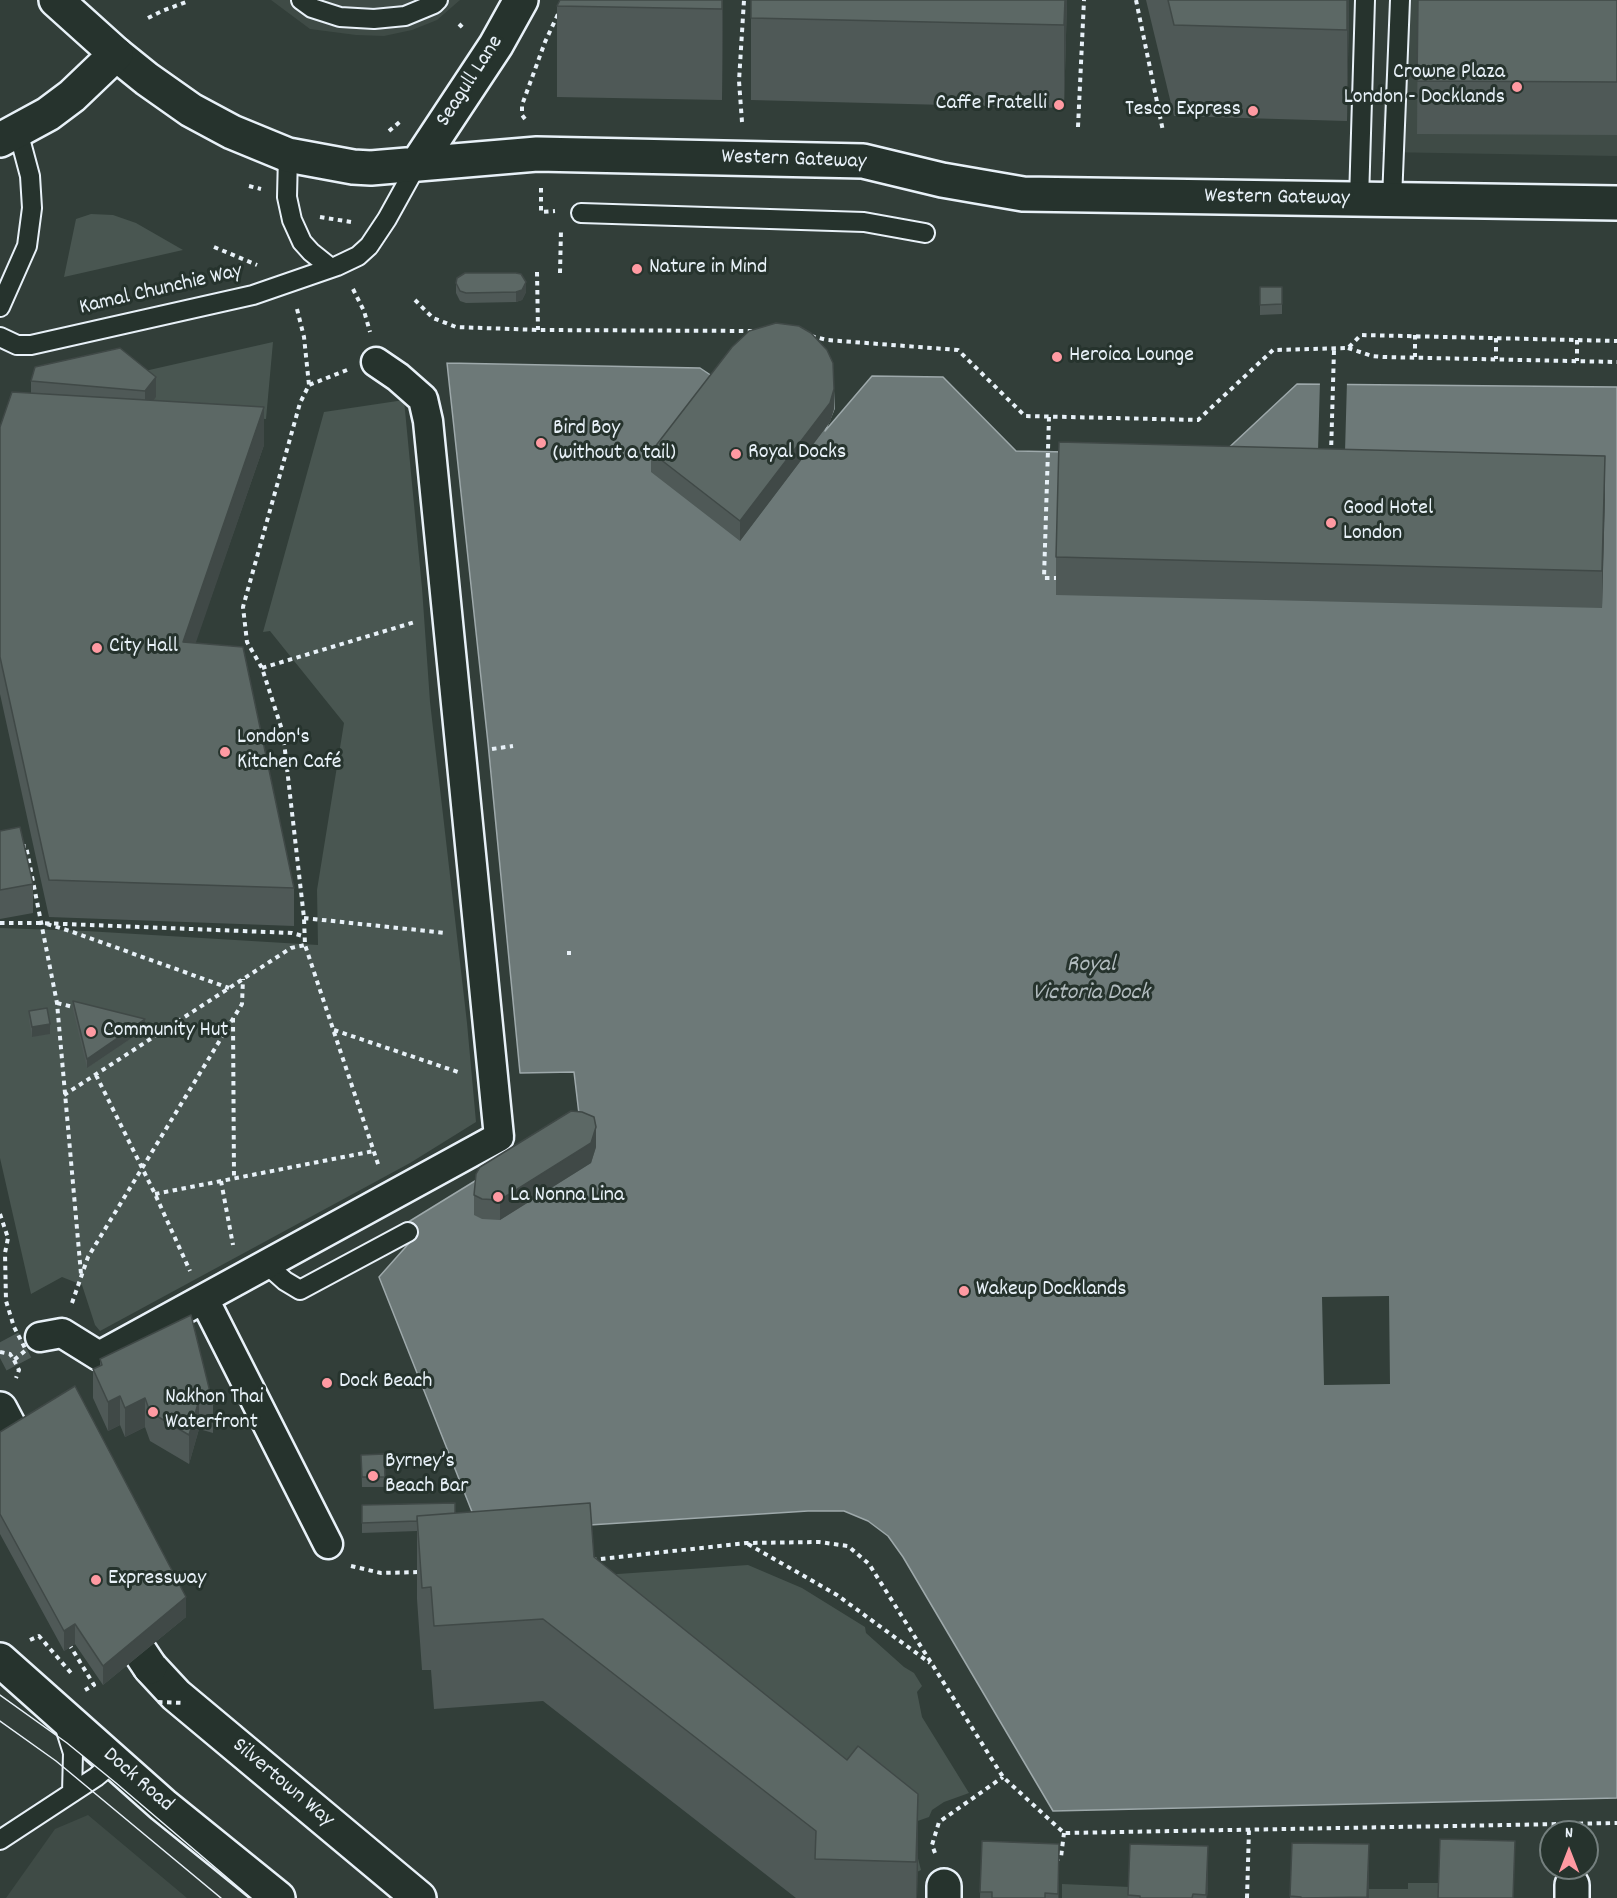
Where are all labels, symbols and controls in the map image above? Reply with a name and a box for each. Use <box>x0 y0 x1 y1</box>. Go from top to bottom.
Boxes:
street label: Seagull Lane <box>432 31 510 133</box>
place label: Crowne Plaza London - Docklands <box>1344 61 1505 112</box>
marker: Crowne Plaza London - Docklands <box>1510 80 1524 94</box>
place label: Caffe Fratelli <box>936 92 1047 118</box>
marker: Caffe Fratelli <box>1052 98 1066 112</box>
place label: Tesco Express <box>1125 98 1241 124</box>
marker: Tesco Express <box>1246 104 1260 118</box>
street label: Western Gateway <box>721 145 867 177</box>
street label: Western Gateway <box>1204 185 1350 213</box>
place label: Nature in Mind <box>649 256 767 282</box>
street label: Kamal Chunchie Way <box>77 259 245 323</box>
marker: Nature in Mind <box>630 262 644 276</box>
place label: Heroica Lounge <box>1069 344 1194 370</box>
marker: Heroica Lounge <box>1050 350 1064 364</box>
place label: Bird Boy (without a tail) <box>553 417 676 469</box>
marker: Bird Boy (without a tail) <box>534 436 548 450</box>
place label: Royal Docks <box>748 441 846 467</box>
marker: Royal Docks <box>729 447 743 461</box>
place label: Good Hotel London <box>1343 497 1433 548</box>
marker: Good Hotel London <box>1324 516 1338 530</box>
place label: City Hall <box>109 635 178 661</box>
marker: City Hall <box>90 641 104 655</box>
place label: London's Kitchen Café <box>237 726 342 778</box>
marker: London's Kitchen Café <box>218 745 232 759</box>
water label: Royal Victoria Dock <box>1032 953 1150 1009</box>
place label: Community Hut <box>103 1019 228 1045</box>
marker: Community Hut <box>84 1025 98 1039</box>
place label: La Nonna Lina <box>510 1184 624 1210</box>
marker: La Nonna Lina <box>491 1190 505 1204</box>
place label: Wakeup Docklands <box>976 1278 1127 1304</box>
marker: Wakeup Docklands <box>957 1284 971 1298</box>
place label: Dock Beach <box>339 1370 432 1396</box>
marker: Dock Beach <box>320 1376 334 1390</box>
place label: Nakhon Thai Waterfront <box>165 1386 263 1438</box>
marker: Nakhon Thai Waterfront <box>146 1405 160 1419</box>
place label: Byrney’s Beach Bar <box>385 1450 468 1502</box>
marker: Byrney’s Beach Bar <box>366 1469 380 1483</box>
place label: Expressway <box>108 1567 206 1593</box>
marker: Expressway <box>89 1573 103 1587</box>
street label: Silvertown Way <box>226 1734 338 1834</box>
street label: Dock Road <box>96 1743 178 1819</box>
north arrow <box>1539 1820 1599 1880</box>
text: N <box>1565 1822 1573 1845</box>

